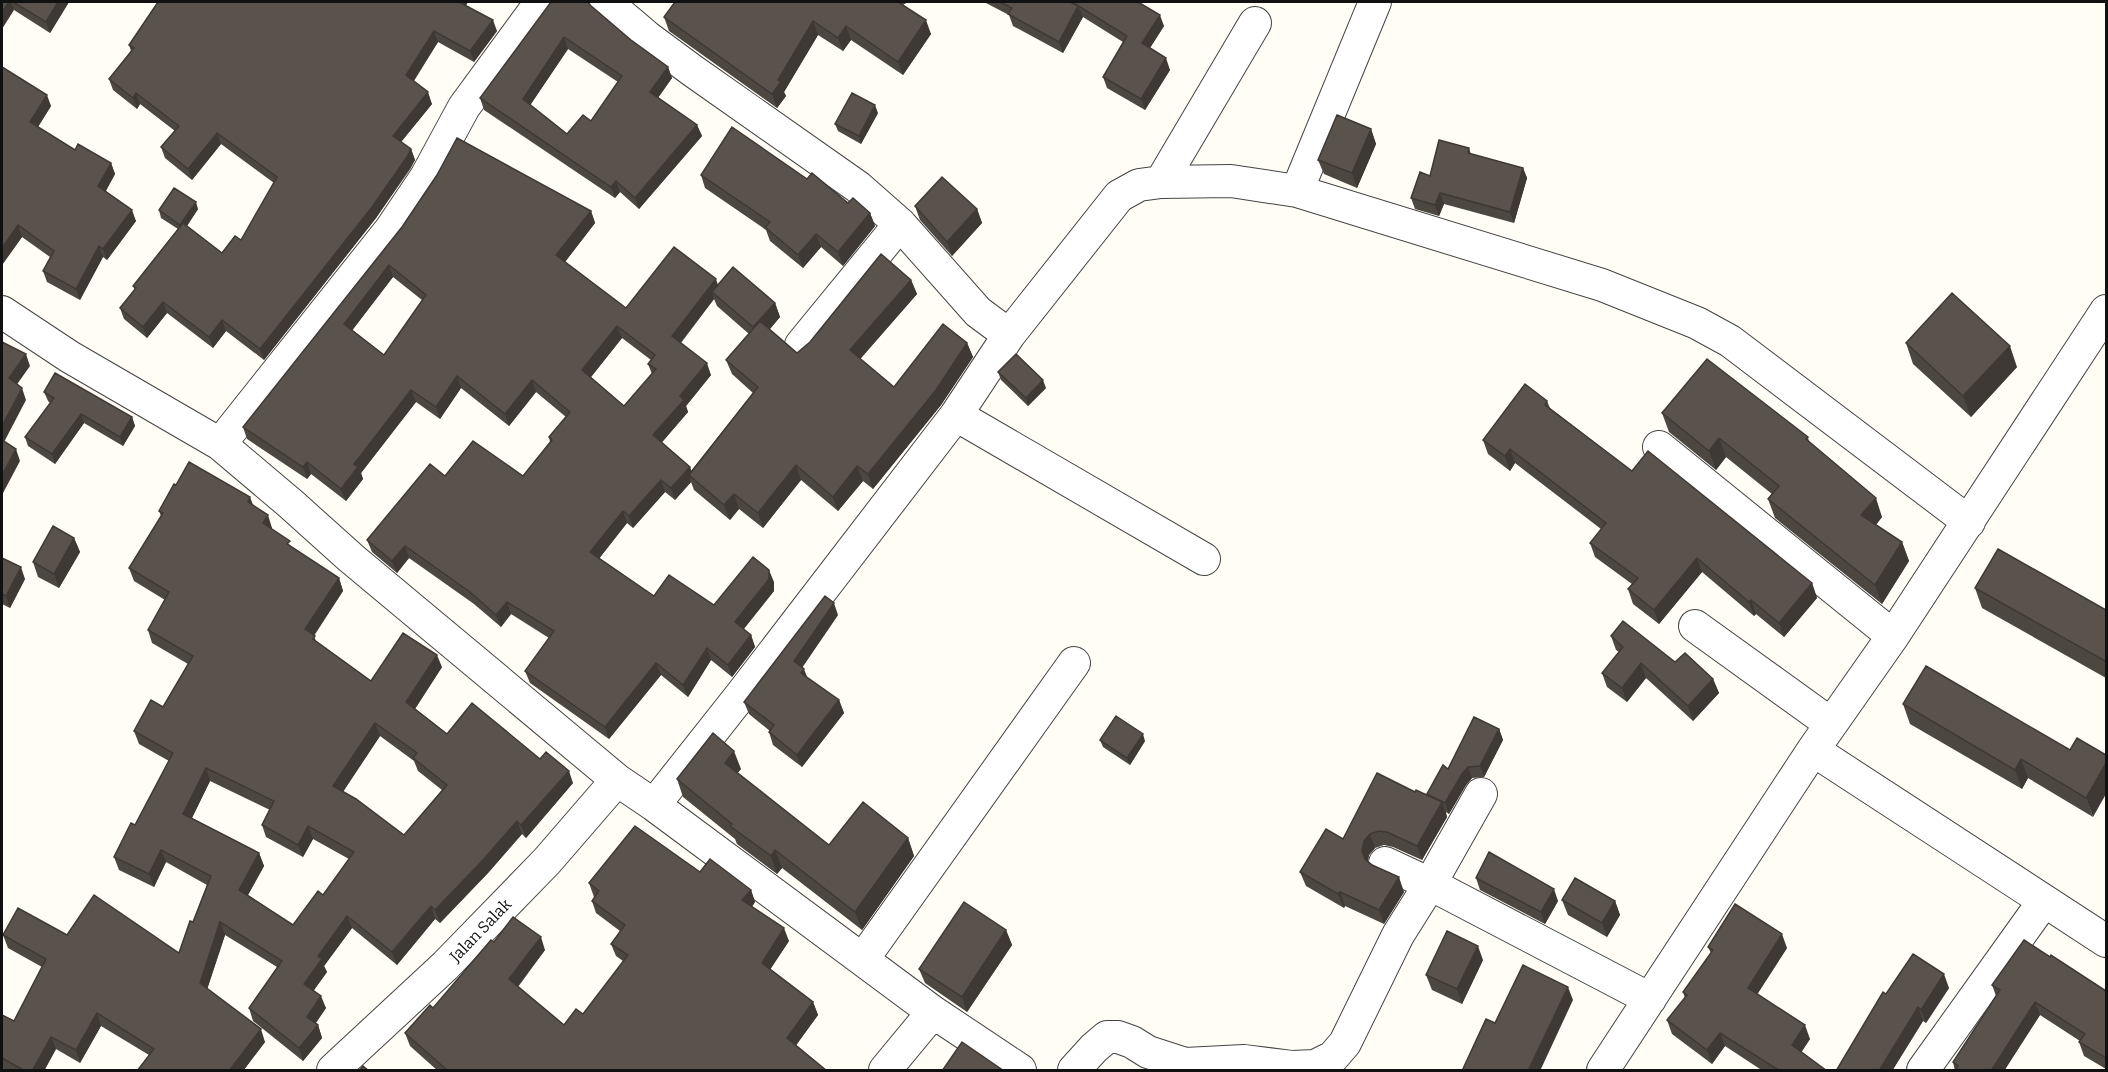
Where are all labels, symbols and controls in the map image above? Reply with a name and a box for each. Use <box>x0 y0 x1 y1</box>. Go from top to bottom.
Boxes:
street label: Jalan Salak <box>445 895 515 967</box>

